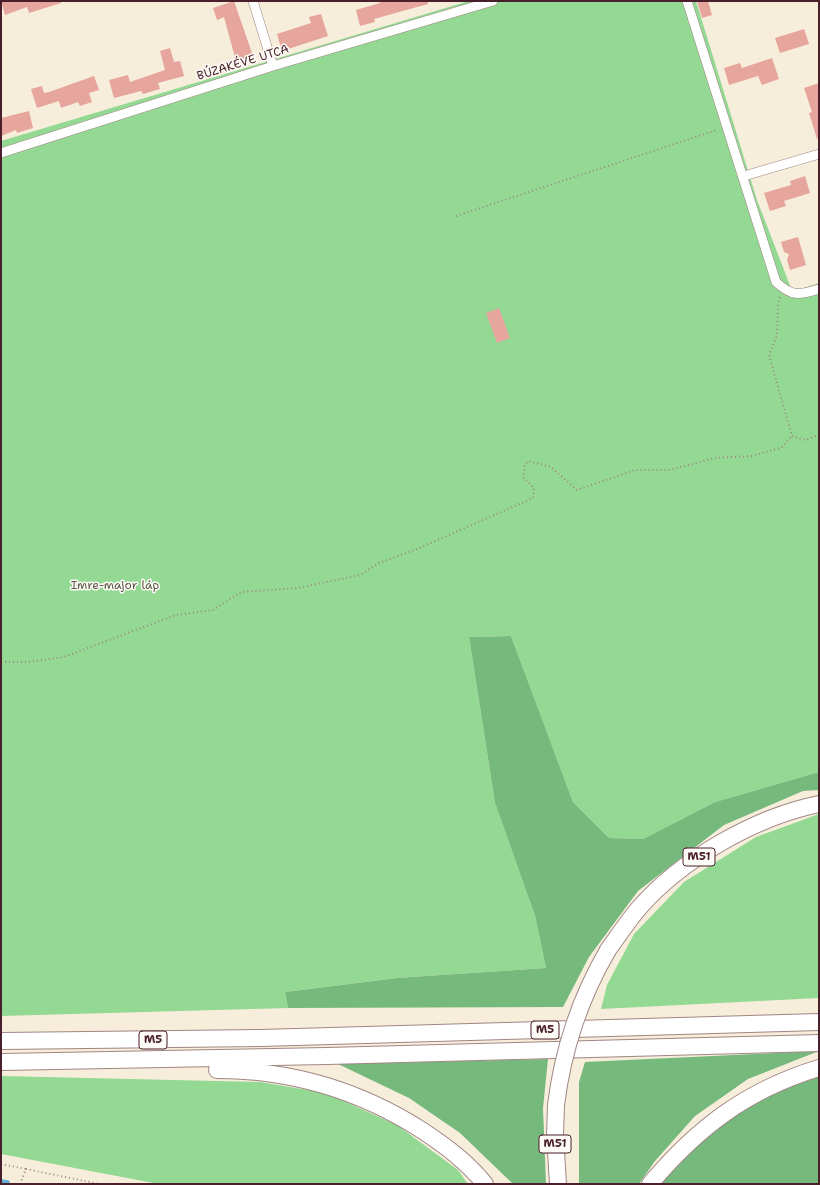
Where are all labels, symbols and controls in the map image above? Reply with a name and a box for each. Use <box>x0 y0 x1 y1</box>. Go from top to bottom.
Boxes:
street label: BÚZAKÉVE UTCA <box>195 42 291 84</box>
park label: Imre-major láp <box>71 579 159 593</box>
road number: M51 <box>683 848 715 866</box>
road number: M5 <box>531 1021 559 1039</box>
road number: M5 <box>139 1031 167 1049</box>
road number: M51 <box>539 1135 571 1153</box>

